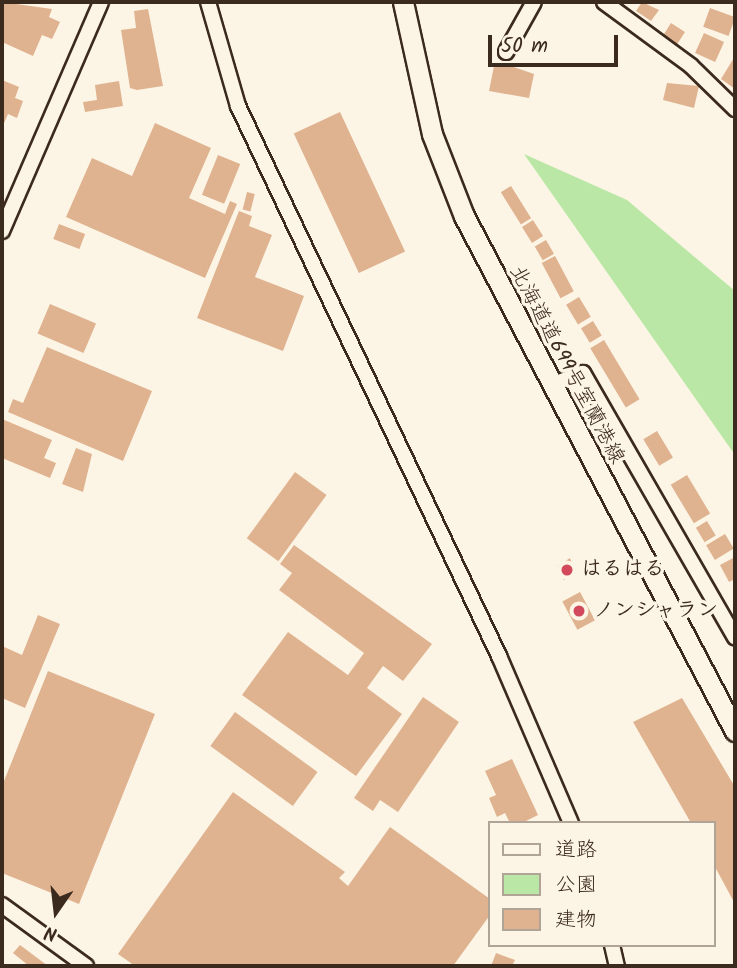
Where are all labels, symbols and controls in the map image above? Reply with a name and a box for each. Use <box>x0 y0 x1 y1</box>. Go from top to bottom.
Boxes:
scale bar <box>492 21 622 65</box>
text: 50 m <box>501 30 548 63</box>
street label: 北海道道699号室蘭港線 <box>503 261 629 469</box>
place label: はるはる <box>581 557 665 583</box>
marker: はるはる <box>559 562 575 578</box>
place label: ノンシャラン <box>593 598 719 624</box>
marker: ノンシャラン <box>571 603 587 619</box>
legend <box>489 821 716 947</box>
text: 道路 <box>555 834 597 867</box>
text: 公園 <box>555 869 597 902</box>
north arrow <box>21 877 91 947</box>
text: 建物 <box>555 904 597 937</box>
text: N <box>41 916 60 948</box>

